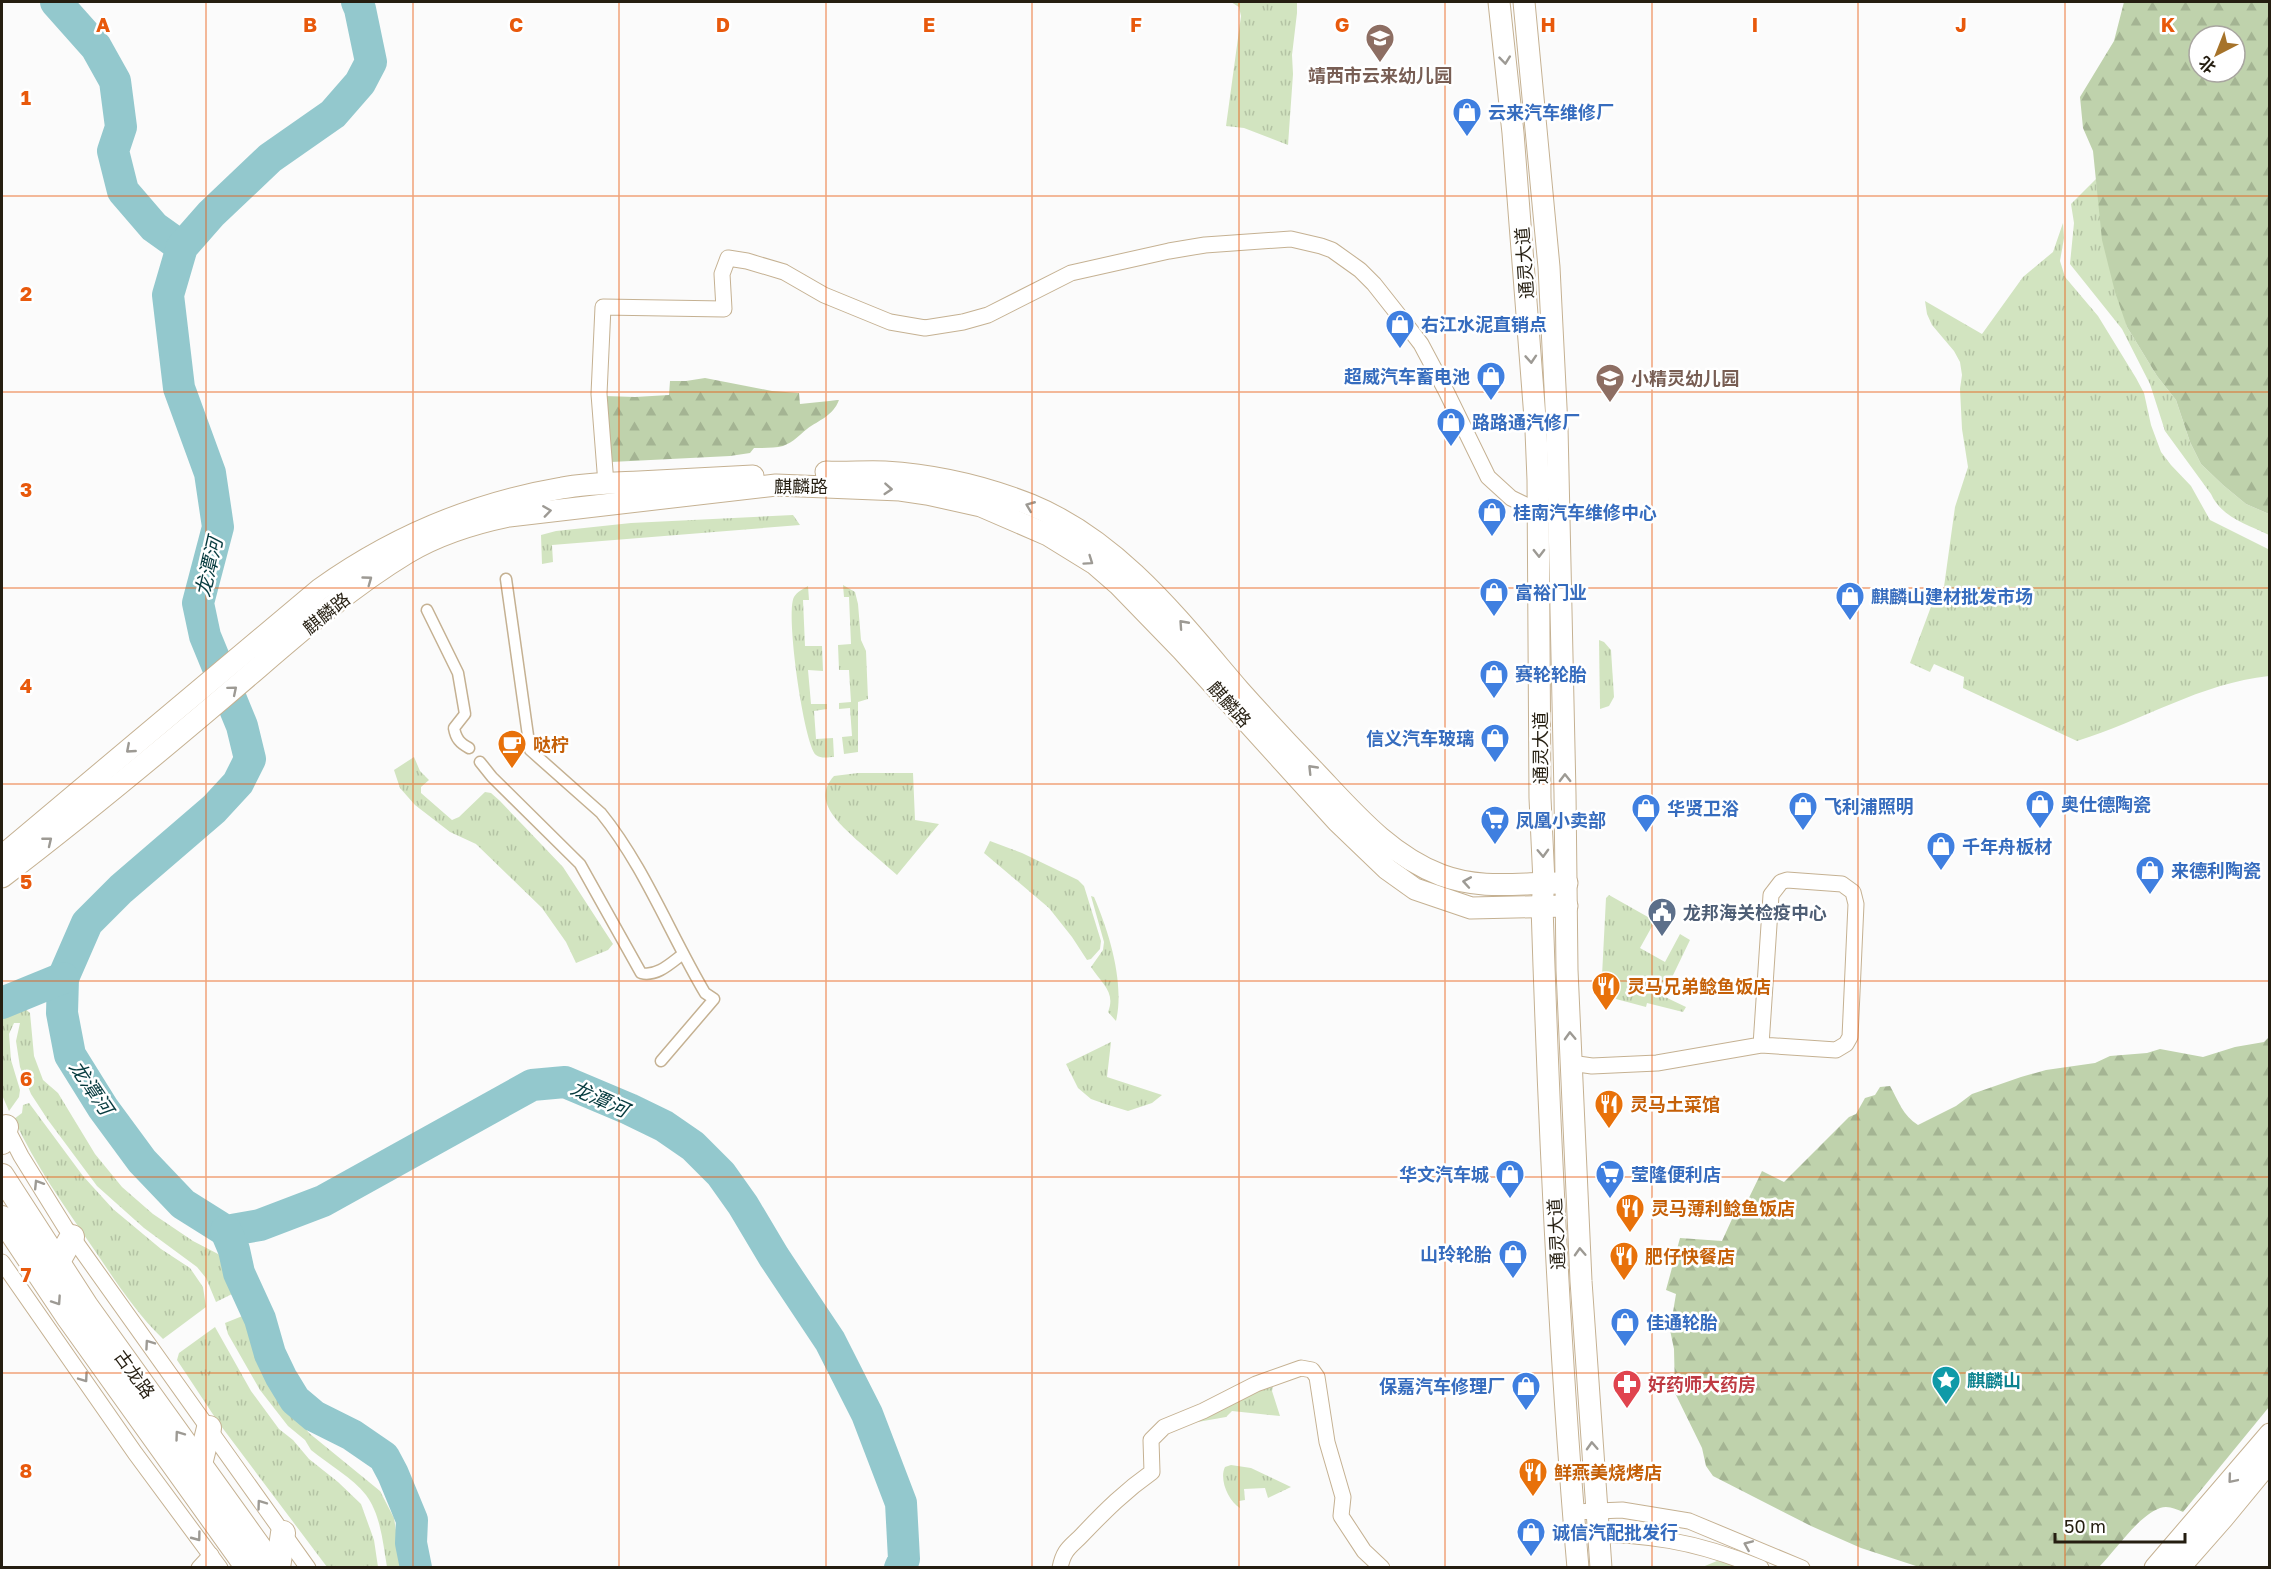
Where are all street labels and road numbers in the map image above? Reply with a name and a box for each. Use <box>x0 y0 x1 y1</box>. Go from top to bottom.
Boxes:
street label: 通灵大道 <box>1511 226 1537 300</box>
street label: 麒麟路 <box>774 475 828 497</box>
street label: 麒麟路 <box>298 587 354 639</box>
street label: 麒麟路 <box>1204 677 1256 731</box>
street label: 通灵大道 <box>1529 712 1551 784</box>
street label: 通灵大道 <box>1543 1197 1569 1271</box>
street label: 古龙路 <box>110 1346 160 1402</box>

